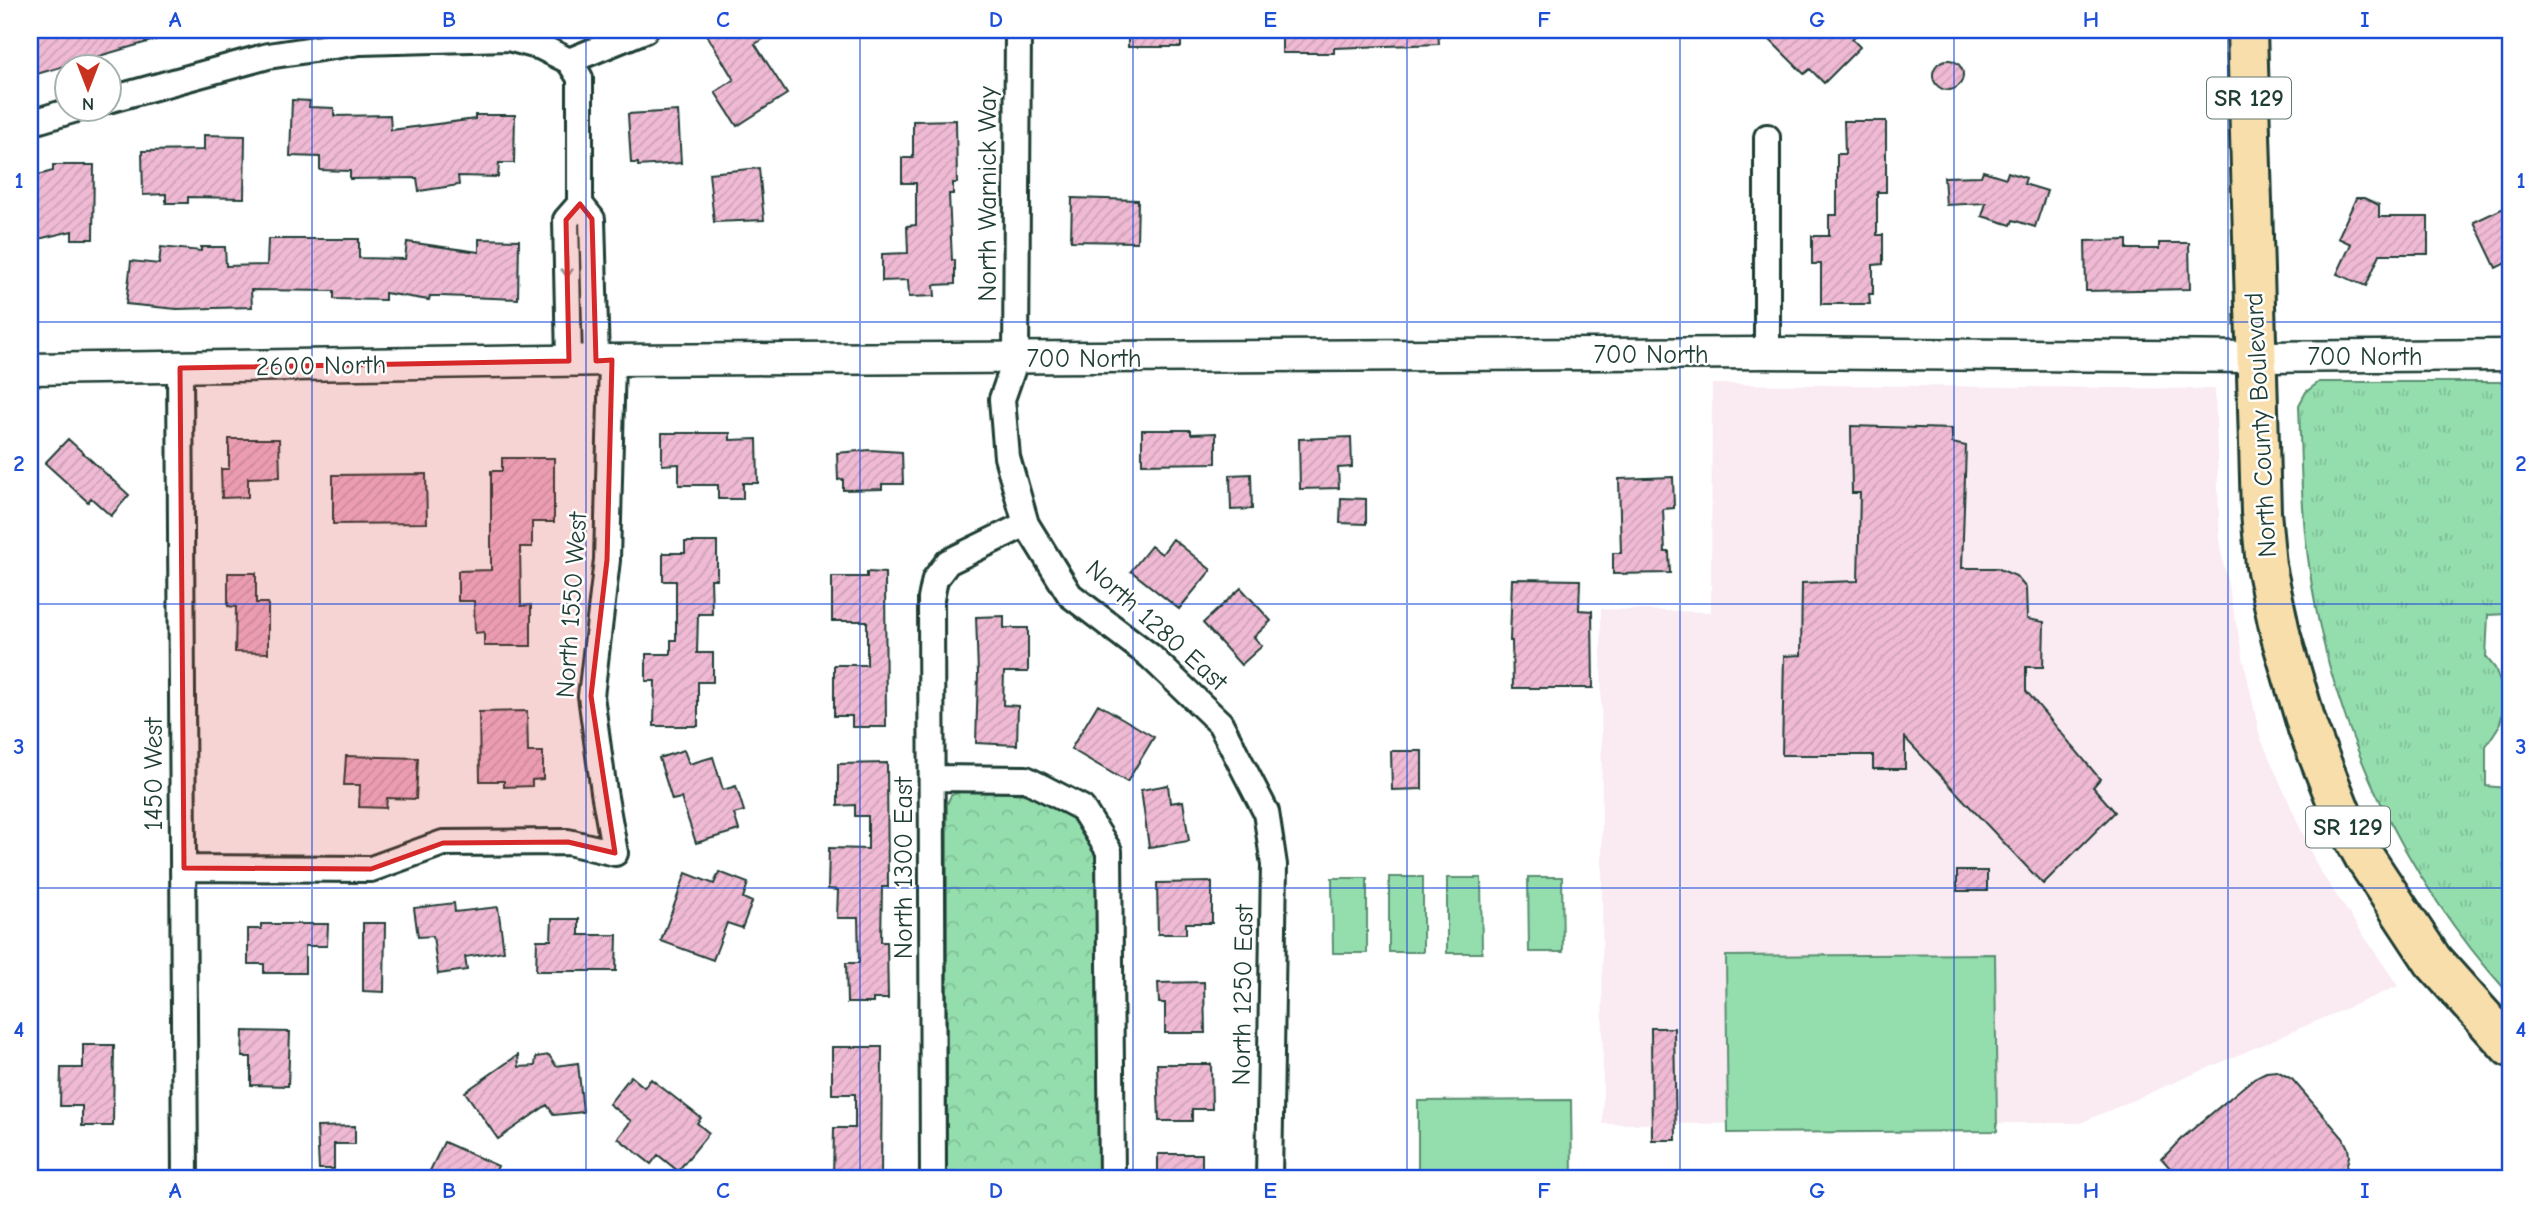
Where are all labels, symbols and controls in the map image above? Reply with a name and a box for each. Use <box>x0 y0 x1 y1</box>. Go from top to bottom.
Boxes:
text: A <box>169 6 182 33</box>
text: B <box>442 6 456 33</box>
text: C <box>716 6 730 33</box>
text: D <box>989 6 1003 33</box>
text: E <box>1263 6 1277 33</box>
text: F <box>1537 6 1551 33</box>
text: G <box>1809 6 1825 33</box>
text: H <box>2083 6 2099 33</box>
text: I <box>2360 6 2370 33</box>
north arrow <box>52 52 122 122</box>
road number: SR 129 <box>2207 78 2291 118</box>
street label: North Warnick Way <box>973 86 1003 302</box>
text: N <box>82 93 94 115</box>
text: 1 <box>14 167 24 194</box>
text: 1 <box>2516 167 2526 194</box>
one-way arrow <box>560 256 574 279</box>
street label: North County Boulevard <box>2239 292 2283 558</box>
street label: 700 North <box>1593 340 1709 370</box>
street label: 700 North <box>2307 342 2423 372</box>
street label: 700 North <box>1026 344 1142 374</box>
street label: 2600 North <box>255 350 387 382</box>
text: 2 <box>13 450 25 477</box>
text: 2 <box>2515 450 2527 477</box>
street label: North 1550 West <box>551 510 594 699</box>
street label: North 1280 East <box>1079 554 1235 698</box>
street label: 1450 West <box>139 716 169 831</box>
text: 3 <box>13 733 25 760</box>
text: 3 <box>2515 733 2527 760</box>
street label: North 1300 East <box>889 775 919 959</box>
road number: SR 129 <box>2306 806 2390 848</box>
street label: North 1250 East <box>1226 903 1260 1086</box>
text: 4 <box>14 1016 25 1043</box>
text: 4 <box>2516 1016 2527 1043</box>
text: A <box>169 1177 182 1204</box>
text: B <box>442 1177 456 1204</box>
text: C <box>716 1177 730 1204</box>
text: D <box>989 1177 1003 1204</box>
text: E <box>1263 1177 1277 1204</box>
text: F <box>1537 1177 1551 1204</box>
text: G <box>1809 1177 1825 1204</box>
text: H <box>2083 1177 2099 1204</box>
text: I <box>2360 1177 2370 1204</box>

